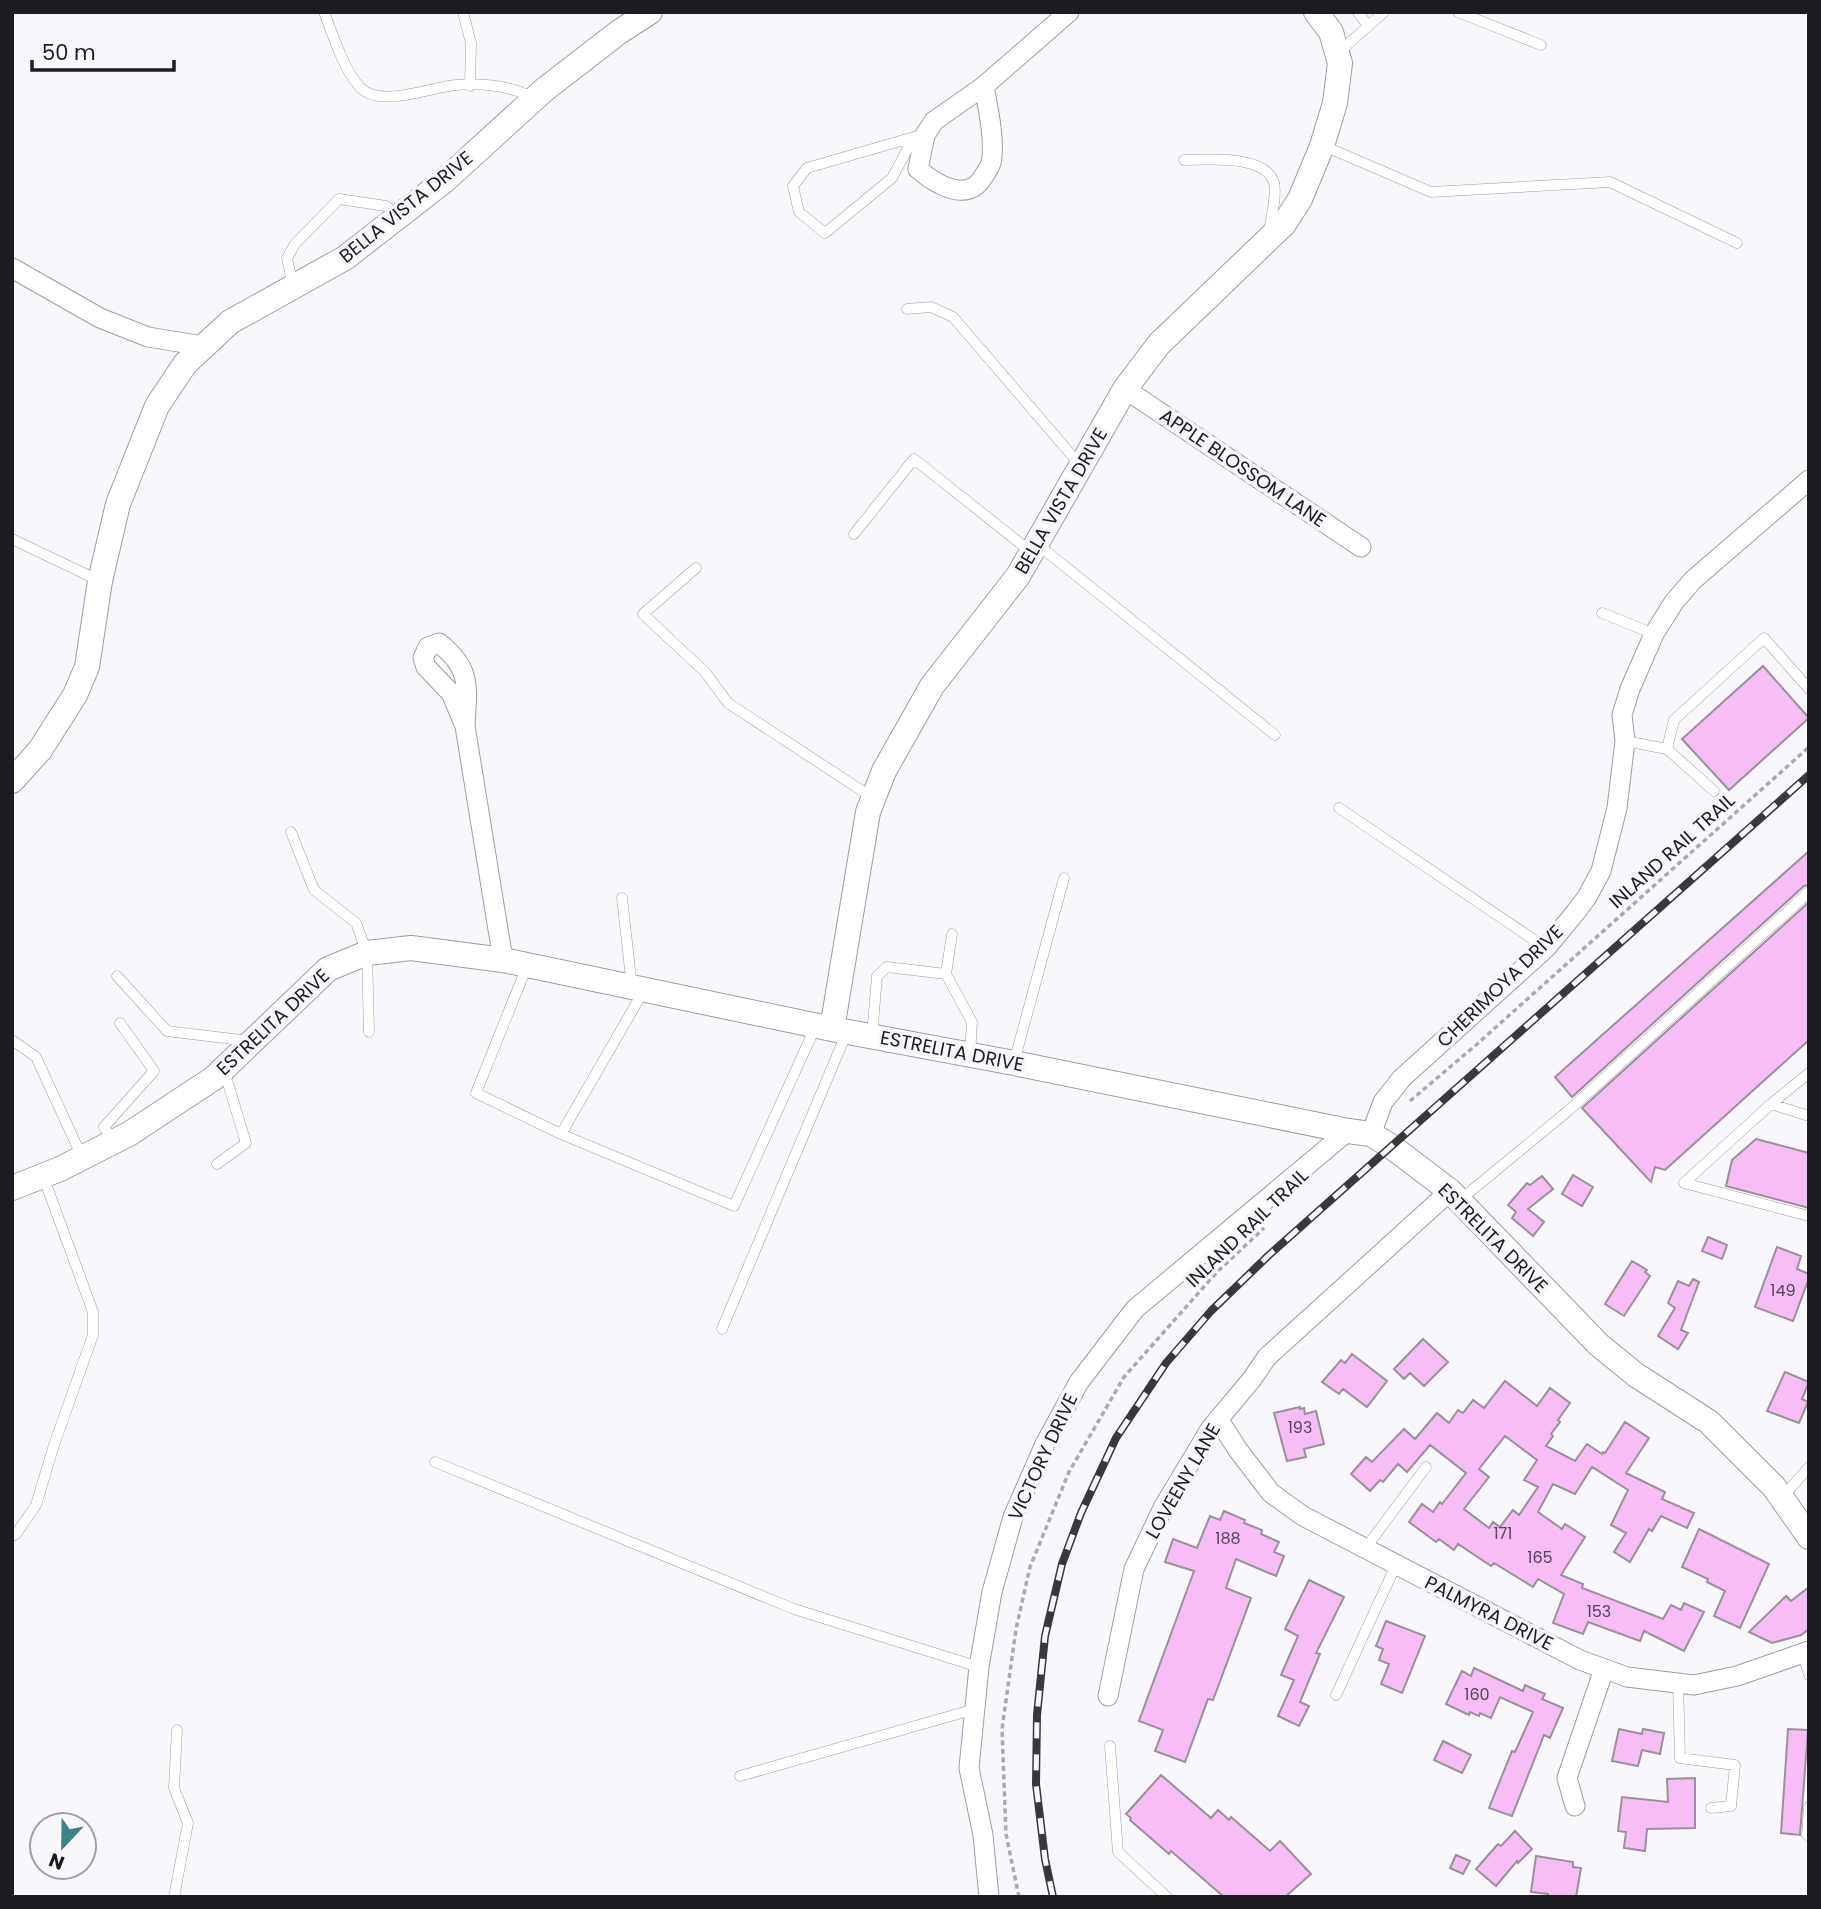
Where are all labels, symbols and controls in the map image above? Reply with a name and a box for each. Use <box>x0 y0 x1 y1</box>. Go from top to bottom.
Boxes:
scale bar <box>32 28 173 72</box>
text: 50 m <box>42 38 96 67</box>
street label: BELLA VISTA DRIVE <box>333 145 479 269</box>
street label: APPLE BLOSSOM LANE <box>1154 402 1332 534</box>
street label: BELLA VISTA DRIVE <box>1008 423 1114 579</box>
street label: INLAND RAIL TRAIL <box>1603 787 1741 915</box>
street label: CHERIMOYA DRIVE <box>1431 919 1569 1053</box>
street label: ESTRELITA DRIVE <box>210 962 336 1082</box>
street label: ESTRELITA DRIVE <box>878 1024 1026 1078</box>
street label: INLAND RAIL TRAIL <box>1180 1162 1314 1294</box>
street label: ESTRELITA DRIVE <box>1432 1177 1554 1299</box>
house number: 149 <box>1770 1279 1796 1302</box>
street label: VICTORY DRIVE <box>1002 1389 1084 1525</box>
house number: 193 <box>1288 1416 1312 1439</box>
street label: LOVEENY LANE <box>1139 1418 1227 1544</box>
house number: 171 <box>1494 1522 1512 1545</box>
house number: 188 <box>1215 1527 1241 1550</box>
house number: 165 <box>1527 1546 1553 1569</box>
street label: PALMYRA DRIVE <box>1420 1569 1558 1657</box>
house number: 153 <box>1587 1600 1611 1623</box>
house number: 160 <box>1464 1683 1490 1706</box>
north arrow <box>28 1811 98 1881</box>
text: N <box>45 1846 69 1876</box>

